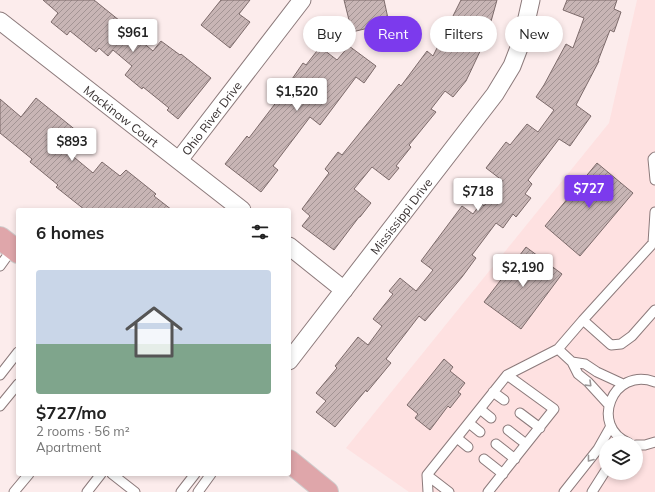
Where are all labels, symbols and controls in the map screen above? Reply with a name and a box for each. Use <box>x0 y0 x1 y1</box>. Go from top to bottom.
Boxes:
chip: Buy <box>303 16 356 52</box>
chip: Rent <box>364 16 422 52</box>
chip: Filters <box>430 16 497 52</box>
chip: New <box>505 16 563 52</box>
pin: $961 <box>109 19 157 53</box>
text: $961 <box>117 24 149 40</box>
street label: Ohio River Drive <box>178 78 245 158</box>
pin: $1,520 <box>264 78 330 112</box>
street label: Mackinaw Court <box>81 82 162 150</box>
text: $1,520 <box>276 83 318 99</box>
pin: $893 <box>48 128 96 162</box>
text: $893 <box>56 133 88 149</box>
street label: Mississippi Drive <box>367 175 435 257</box>
pin: $727 <box>565 175 613 209</box>
pin: $718 <box>454 178 502 212</box>
text: $727 <box>573 180 605 196</box>
text: $718 <box>462 183 494 199</box>
icon: filters <box>249 221 271 243</box>
text: 6 homes <box>36 222 104 243</box>
pin: $2,190 <box>490 254 556 288</box>
text: $2,190 <box>502 259 544 275</box>
icon: home <box>118 296 190 368</box>
one-way arrow <box>584 380 592 387</box>
text: $727/mo <box>36 402 107 423</box>
text: 2 rooms · 56 m² <box>36 423 130 439</box>
map controls <box>599 436 643 480</box>
button: layers <box>599 436 643 480</box>
text: Apartment <box>36 439 101 455</box>
one-way arrow <box>588 455 595 462</box>

